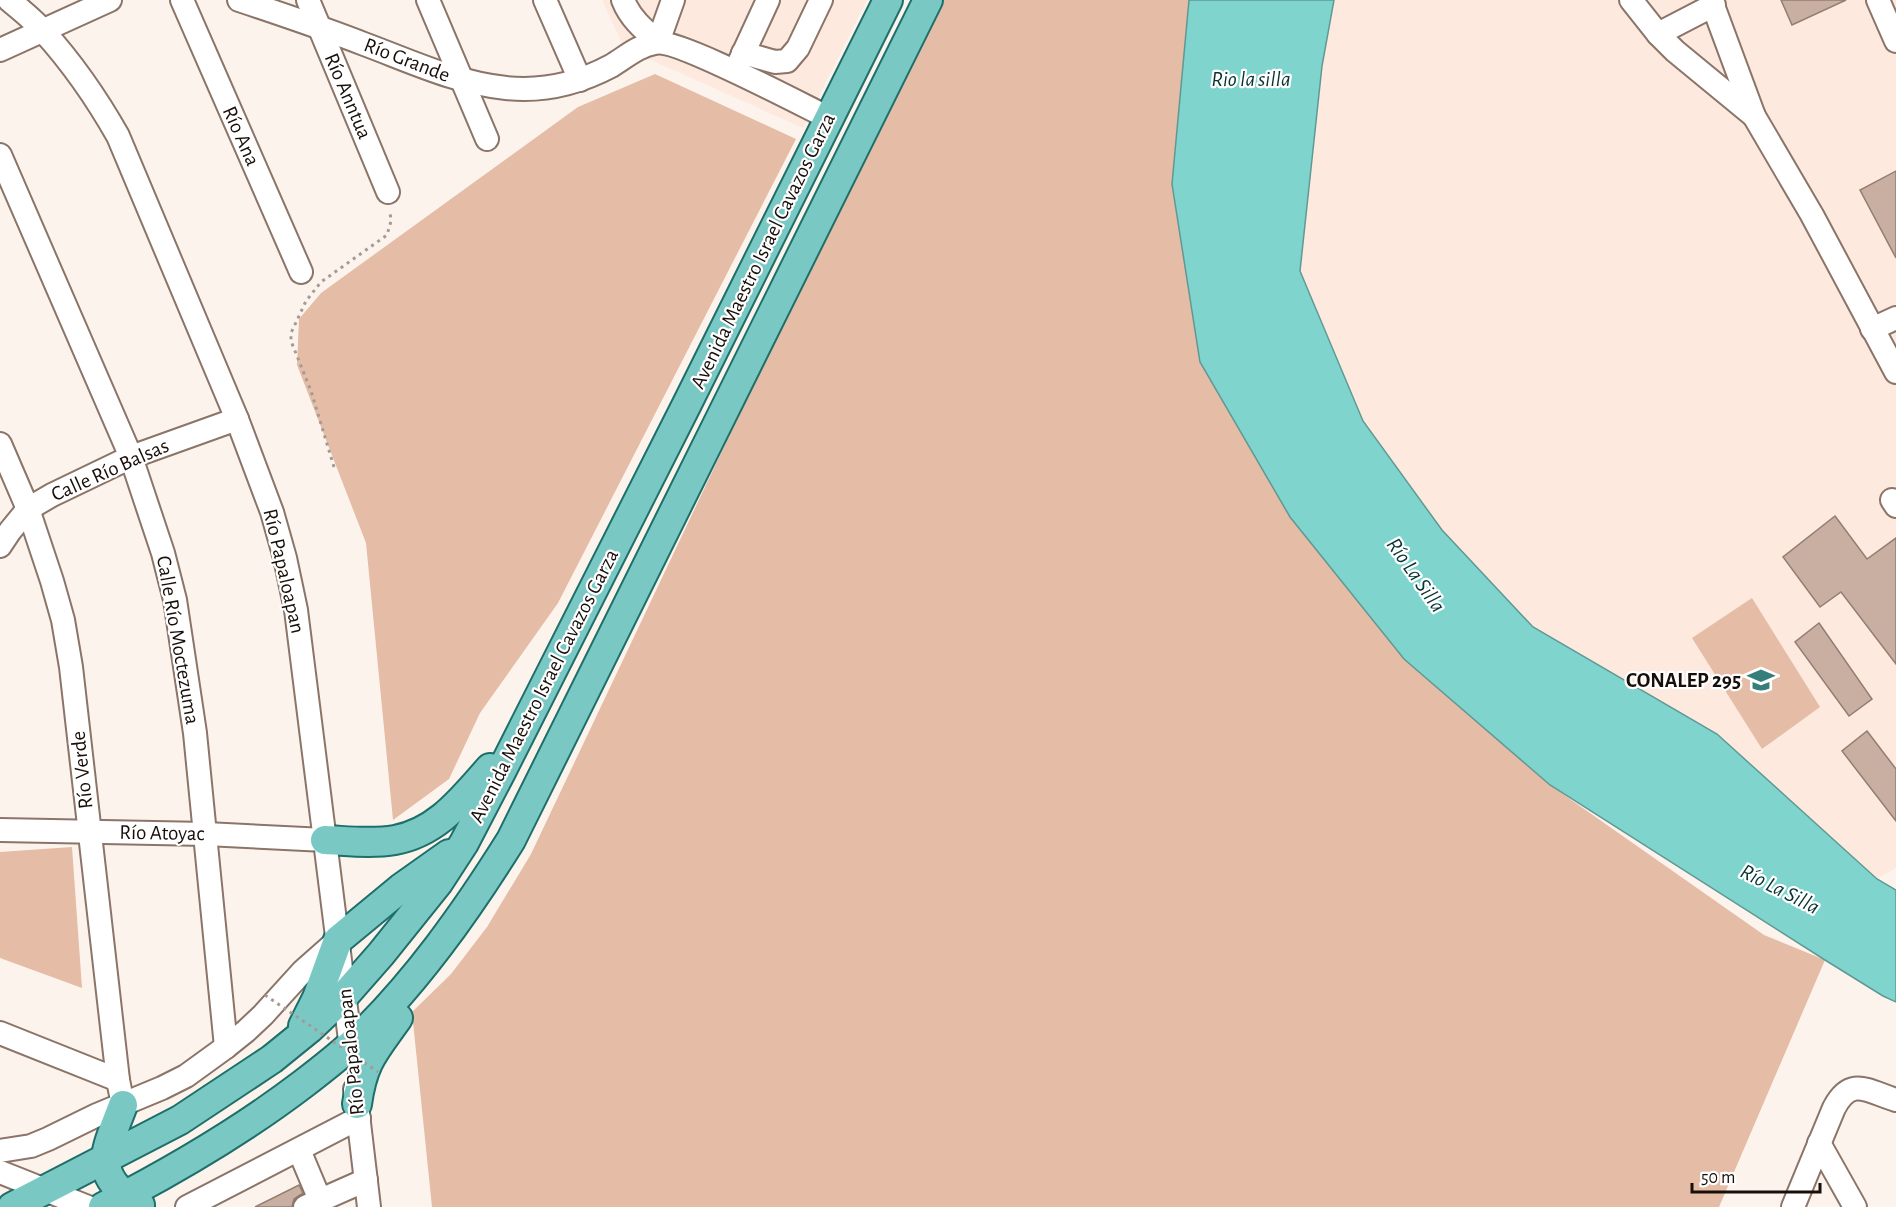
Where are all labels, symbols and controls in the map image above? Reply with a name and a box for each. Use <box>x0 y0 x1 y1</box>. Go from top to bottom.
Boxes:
street label: Río Grande <box>361 34 453 86</box>
street label: Río Anntua <box>321 50 376 142</box>
water label: Rio la silla <box>1211 68 1291 90</box>
street label: Río Ana <box>219 103 264 169</box>
street label: Avenida Maestro Israel Cavazos Garza <box>687 110 839 392</box>
street label: Calle Río Balsas <box>48 435 172 505</box>
street label: Río Papaloapan <box>259 507 309 635</box>
water label: Río La Silla <box>1383 534 1449 616</box>
street label: Avenida Maestro Israel Cavazos Garza <box>466 546 622 826</box>
street label: Calle Río Moctezuma <box>153 554 203 726</box>
school or university icon: CONALEP 295 <box>1746 665 1776 695</box>
place label: CONALEP 295 <box>1626 670 1741 691</box>
street label: Río Verde <box>67 730 97 810</box>
street label: Río Atoyac <box>119 822 205 844</box>
water label: Río La Silla <box>1737 860 1823 918</box>
street label: Río Papaloapan <box>334 988 368 1116</box>
scale bar <box>1692 1156 1820 1194</box>
text: 50 m <box>1701 1169 1735 1187</box>

